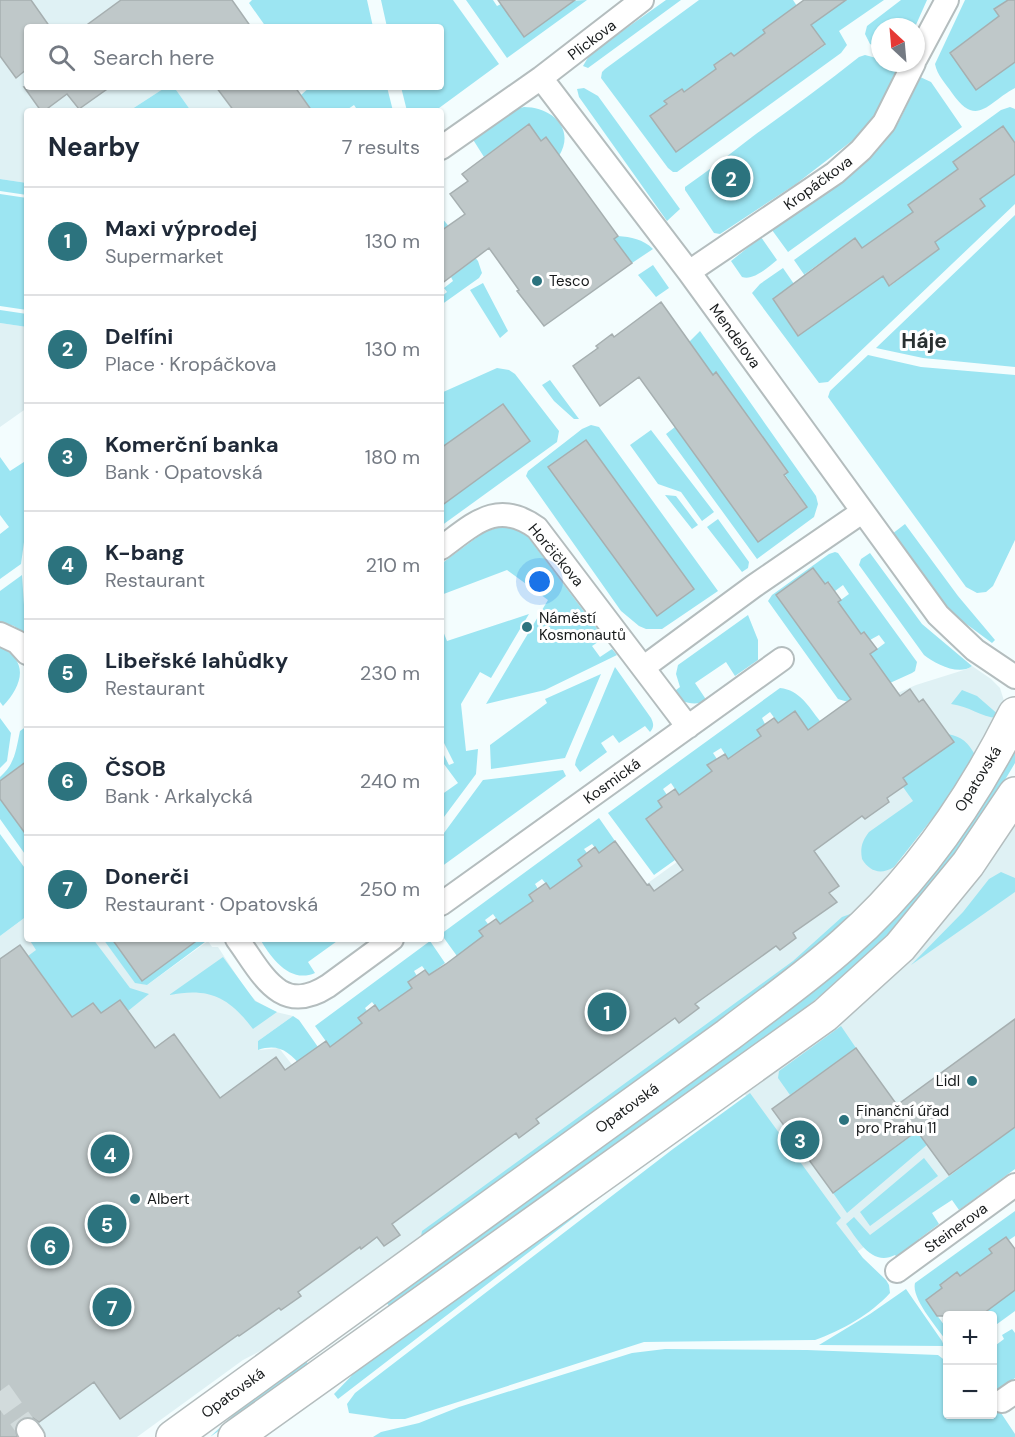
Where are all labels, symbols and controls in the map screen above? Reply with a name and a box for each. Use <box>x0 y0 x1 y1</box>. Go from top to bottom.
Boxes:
street label: Plickova <box>564 15 620 65</box>
north arrow <box>871 18 925 72</box>
search box <box>24 24 444 90</box>
icon: search <box>45 41 78 74</box>
text: Search here <box>93 43 214 72</box>
text: Nearby <box>48 130 140 164</box>
text: 7 results <box>342 134 420 160</box>
street label: Kropáčkova <box>780 151 856 215</box>
pin: 2 <box>712 156 750 201</box>
text: Maxi výprodej <box>105 214 257 243</box>
text: 1 <box>64 228 71 254</box>
text: 130 m <box>365 228 420 254</box>
text: Supermarket <box>105 243 224 269</box>
place label: Tesco <box>549 271 590 291</box>
marker: Tesco <box>530 274 544 288</box>
street label: Mendelova <box>705 300 765 372</box>
text: Delfíni <box>105 322 173 351</box>
district label: Háje <box>901 327 947 355</box>
text: 2 <box>62 336 73 362</box>
text: 130 m <box>365 336 420 362</box>
text: Place · Kropáčkova <box>105 351 276 377</box>
text: Komerční banka <box>105 430 279 459</box>
text: 3 <box>61 444 74 470</box>
text: 180 m <box>365 444 420 470</box>
text: Bank · Opatovská <box>105 459 263 485</box>
street label: Horčičkova <box>524 519 588 591</box>
text: K-bang <box>105 538 185 567</box>
text: 4 <box>61 552 74 578</box>
text: 210 m <box>365 552 420 578</box>
text: Restaurant <box>105 567 205 593</box>
your location <box>525 567 554 596</box>
place label: Náměstí Kosmonautů <box>539 608 626 645</box>
marker: Náměstí Kosmonautů <box>520 620 534 634</box>
text: Libeřské lahůdky <box>105 646 288 675</box>
text: 5 <box>61 660 74 686</box>
text: 230 m <box>360 660 420 686</box>
text: Restaurant <box>105 675 205 701</box>
street label: Opatovská <box>950 742 1006 816</box>
text: ČSOB <box>105 754 166 783</box>
street label: Kosmická <box>579 754 645 808</box>
text: 6 <box>61 768 74 794</box>
text: 240 m <box>360 768 420 794</box>
text: Bank · Arkalycká <box>105 783 253 809</box>
text: Donerči <box>105 862 189 891</box>
text: 7 <box>62 876 73 902</box>
text: 250 m <box>359 876 420 902</box>
text: Restaurant · Opatovská <box>105 891 318 917</box>
pin: 1 <box>588 990 626 1034</box>
place label: Lidl <box>936 1071 960 1091</box>
marker: Lidl <box>965 1074 979 1088</box>
street label: Opatovská <box>591 1078 663 1138</box>
place label: Finanční úřad pro Prahu 11 <box>856 1101 949 1138</box>
marker: Finanční úřad pro Prahu 11 <box>837 1113 851 1127</box>
pin: 3 <box>780 1118 820 1162</box>
pin: 4 <box>90 1132 130 1176</box>
place label: Albert <box>147 1189 190 1209</box>
marker: Albert <box>128 1192 142 1206</box>
street label: Steinerova <box>921 1198 991 1258</box>
pin: 5 <box>88 1202 126 1246</box>
pin: 6 <box>31 1224 70 1268</box>
pin: 7 <box>92 1284 132 1330</box>
map controls <box>943 1311 997 1419</box>
button: + <box>943 1311 997 1365</box>
street label: Opatovská <box>197 1363 269 1423</box>
button: − <box>943 1365 997 1419</box>

